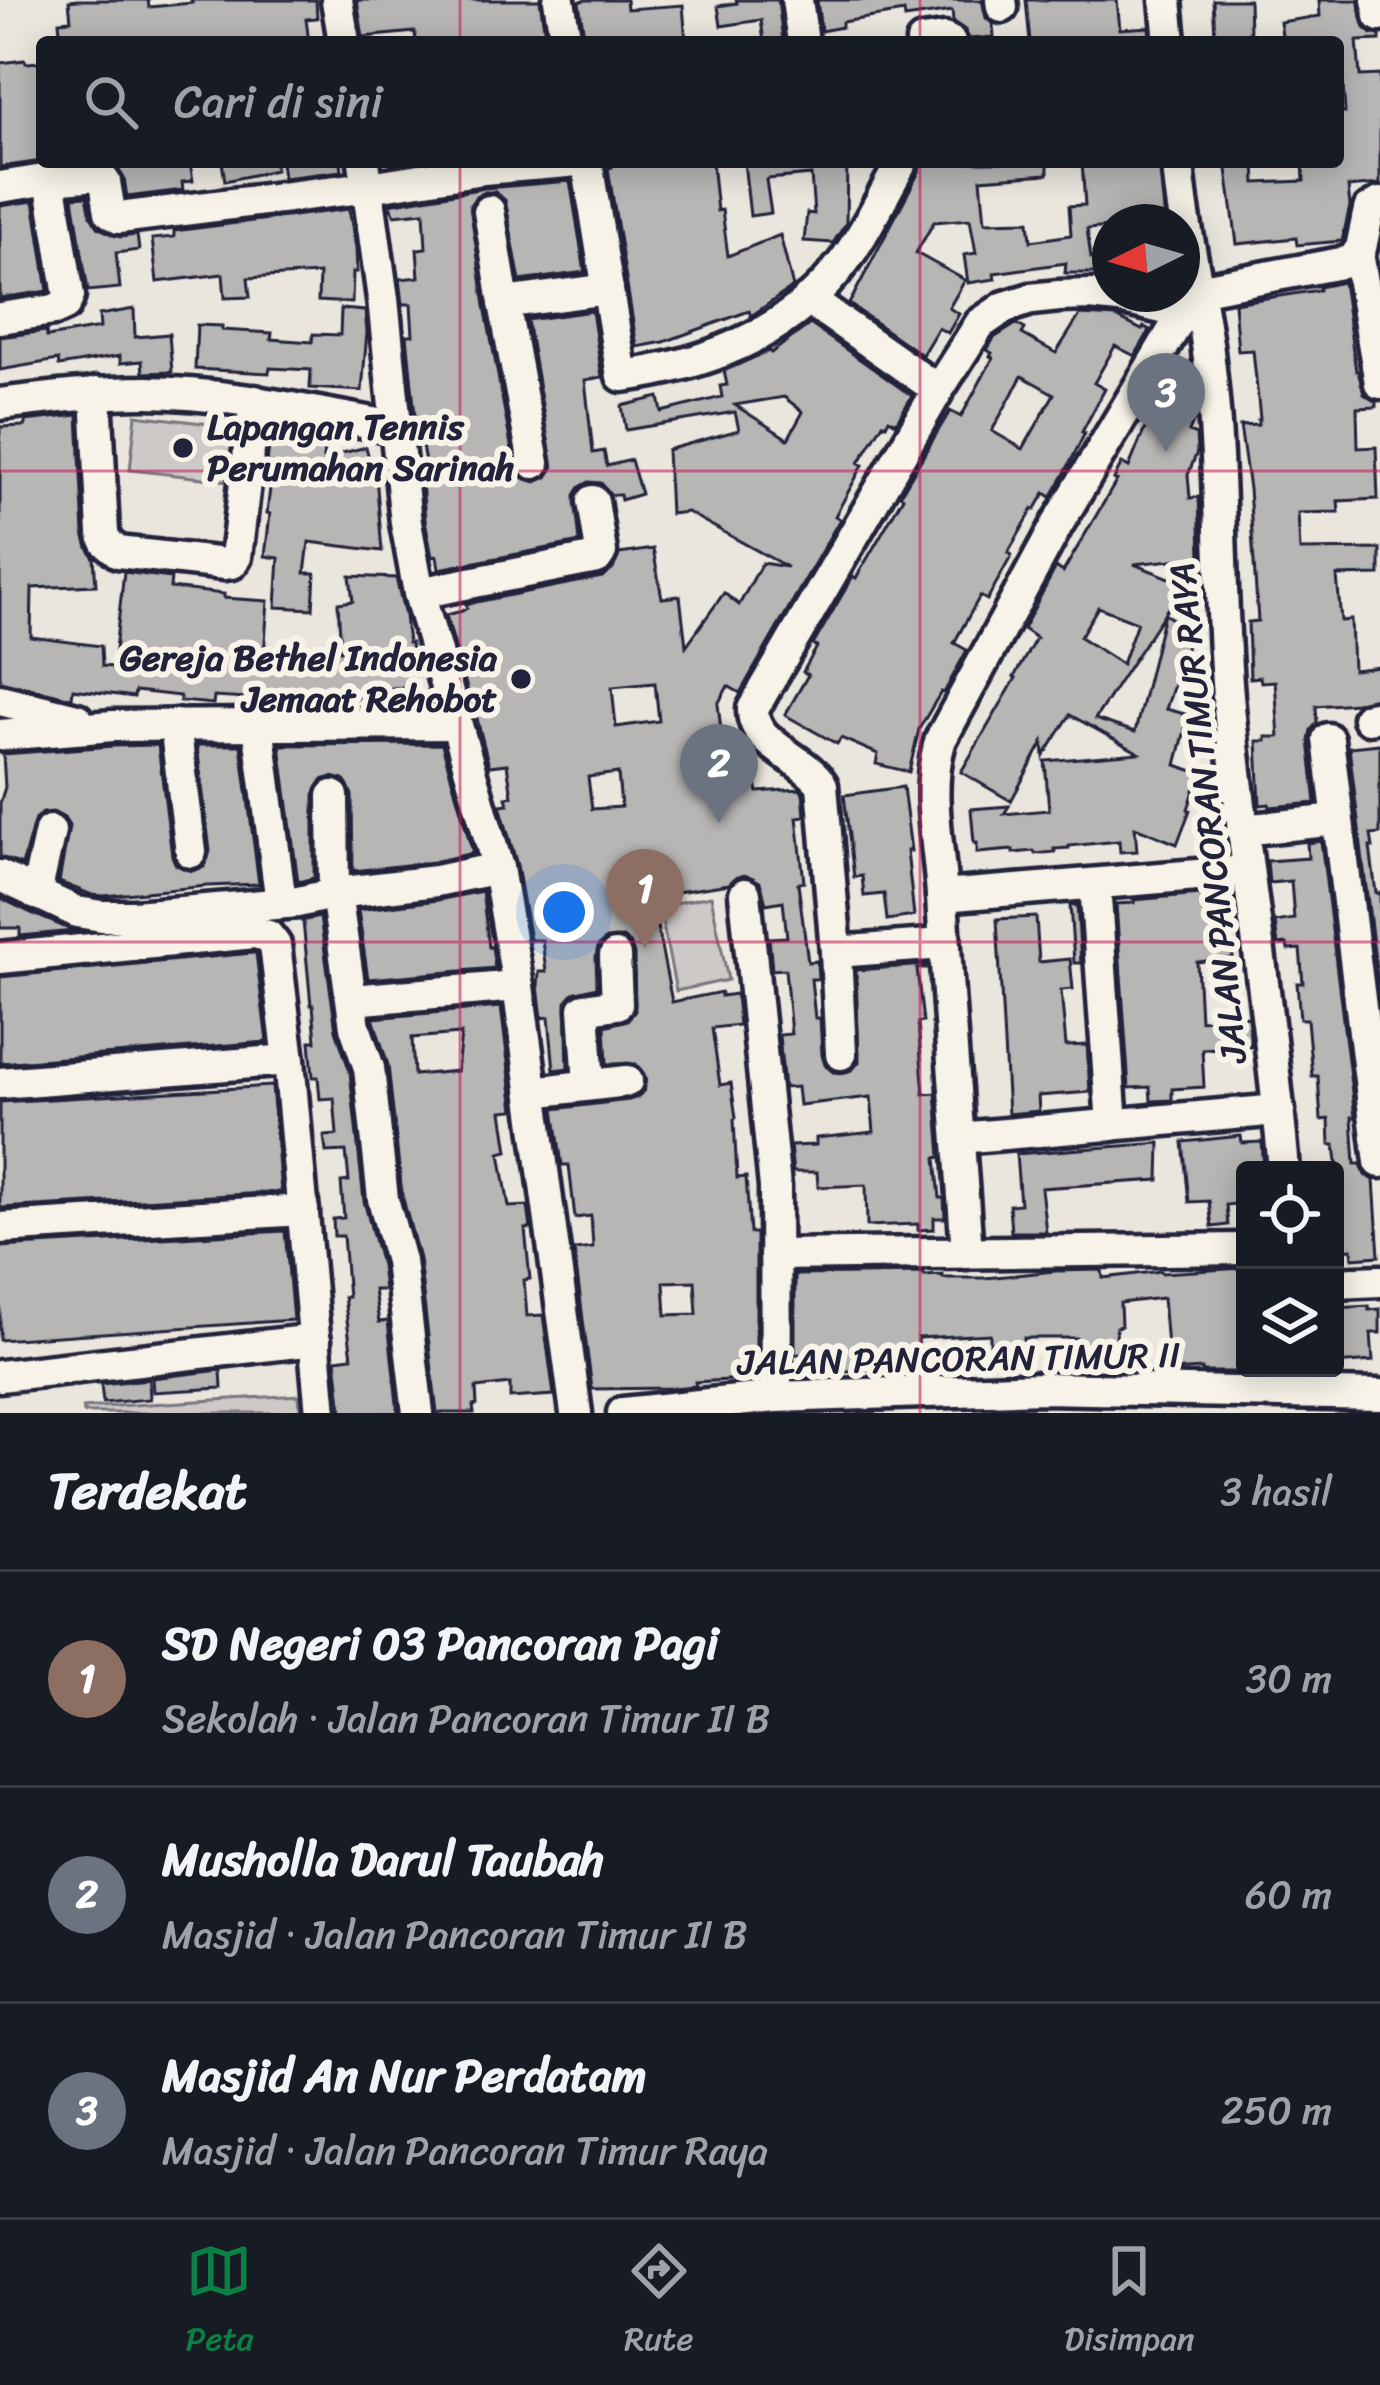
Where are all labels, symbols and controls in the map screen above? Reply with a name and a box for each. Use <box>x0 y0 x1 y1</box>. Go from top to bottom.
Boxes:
search box <box>36 36 1344 168</box>
text: Cari di sini <box>174 62 383 142</box>
icon: search <box>78 69 144 135</box>
north arrow <box>1092 204 1200 312</box>
pin: 3 <box>1127 353 1205 452</box>
place label: Lapangan Tennis Perumahan Sarinah <box>207 395 515 500</box>
marker: Lapangan Tennis Perumahan Sarinah <box>170 435 196 461</box>
street label: JALAN PANCORAN TIMUR RAYA <box>1150 560 1266 1068</box>
place label: Gereja Bethel Indonesia Jemaat Rehobot <box>120 626 498 731</box>
marker: Gereja Bethel Indonesia Jemaat Rehobot <box>508 666 534 692</box>
pin: 2 <box>680 724 758 823</box>
pin: 1 <box>606 849 684 948</box>
your location <box>534 882 594 942</box>
map controls <box>1236 1161 1344 1377</box>
button: locate <box>1236 1161 1344 1269</box>
button: layers <box>1236 1269 1344 1377</box>
street label: JALAN PANCORAN TIMUR II <box>735 1323 1181 1395</box>
text: Terdekat <box>48 1446 247 1536</box>
text: 3 hasil <box>1221 1457 1332 1526</box>
text: SD Negeri 03 Pancoran Pagi <box>162 1604 718 1684</box>
text: 1 <box>79 1644 95 1713</box>
text: 30 m <box>1246 1644 1332 1713</box>
text: Sekolah · Jalan Pancoran Timur II B <box>162 1684 770 1753</box>
text: Musholla Darul Taubah <box>162 1820 604 1900</box>
text: 2 <box>76 1860 98 1929</box>
text: 60 m <box>1245 1860 1332 1929</box>
text: Masjid · Jalan Pancoran Timur II B <box>162 1900 747 1969</box>
text: Masjid An Nur Perdatam <box>162 2036 647 2116</box>
text: 3 <box>76 2076 98 2145</box>
text: 250 m <box>1221 2076 1332 2145</box>
text: Masjid · Jalan Pancoran Timur Raya <box>162 2116 768 2185</box>
tab: Peta <box>185 2238 253 2368</box>
tab: Rute <box>624 2238 693 2368</box>
tab: Disimpan <box>1064 2238 1195 2368</box>

